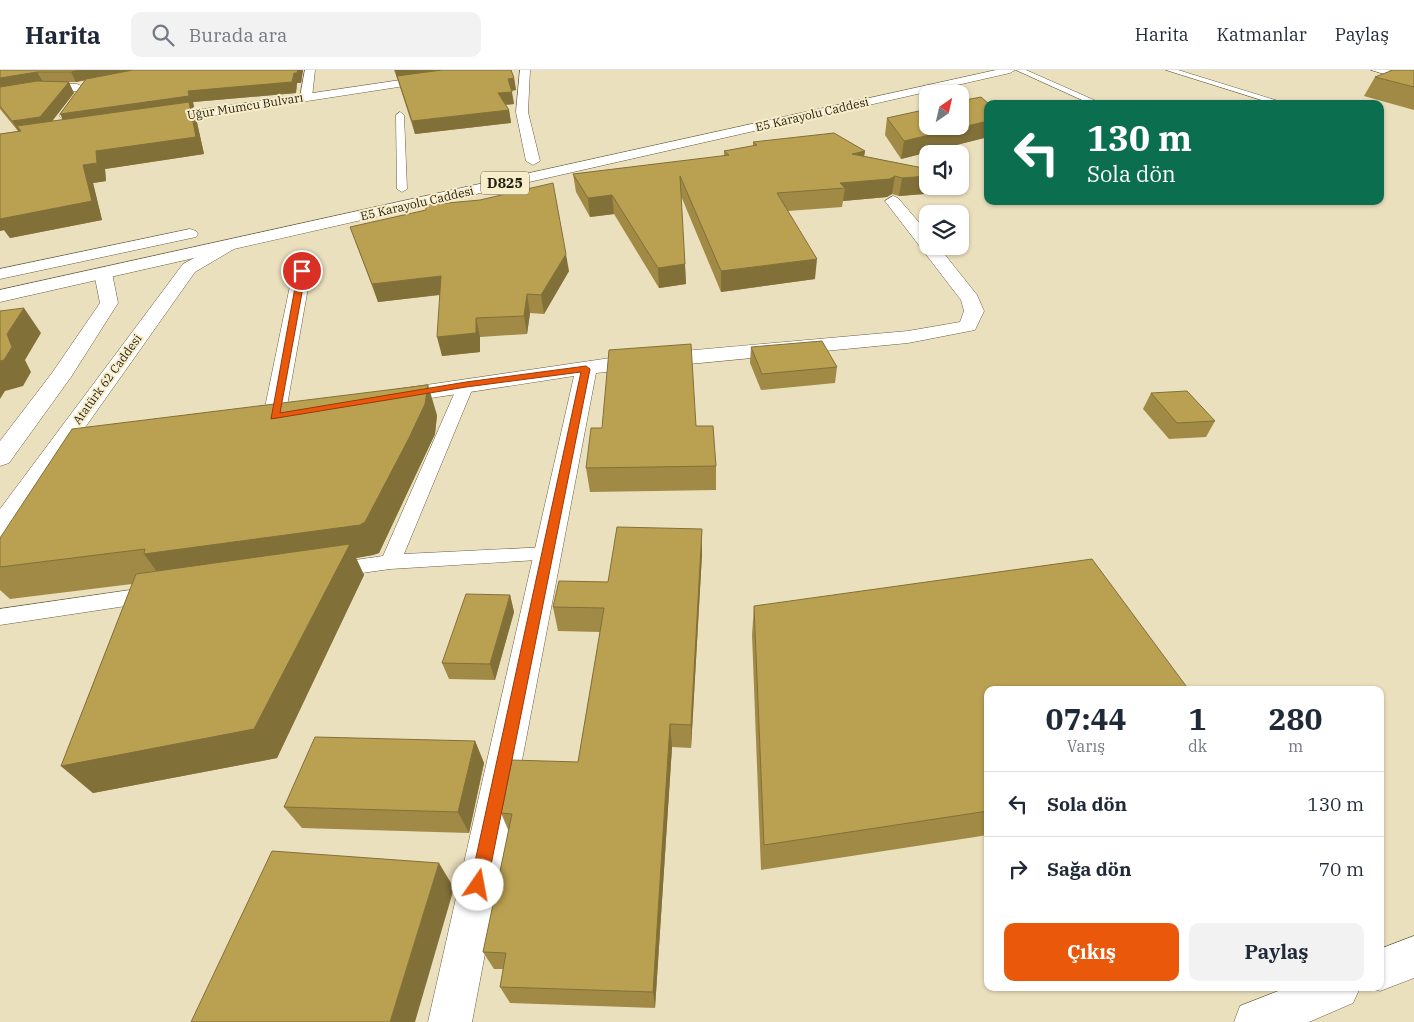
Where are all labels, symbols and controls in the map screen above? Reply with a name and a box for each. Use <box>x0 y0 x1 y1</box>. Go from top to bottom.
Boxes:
search box <box>131 12 481 57</box>
text: Harita <box>25 19 101 51</box>
icon: search <box>149 21 177 49</box>
text: Burada ara <box>189 23 287 47</box>
text: Harita <box>1135 23 1189 46</box>
text: Katmanlar <box>1217 23 1307 46</box>
text: Paylaş <box>1335 23 1389 46</box>
north arrow <box>919 85 969 135</box>
map controls <box>919 85 969 255</box>
street label: Uğur Mumcu Bulvarı <box>186 89 304 123</box>
street label: E5 Karayolu Caddesi <box>754 94 870 134</box>
text: 130 m <box>1087 115 1192 161</box>
icon: left <box>1004 120 1069 185</box>
button: sound <box>919 145 969 195</box>
text: Sola dön <box>1087 159 1176 188</box>
road number: D825 <box>481 172 529 195</box>
street label: E5 Karayolu Caddesi <box>359 183 475 223</box>
button: layers <box>919 205 969 255</box>
pin <box>281 250 323 292</box>
icon: arrive <box>288 257 316 285</box>
street label: Atatürk 62 Caddesi <box>69 331 145 427</box>
text: 07:44 <box>1045 699 1127 738</box>
text: 1 <box>1189 699 1207 738</box>
text: 280 <box>1269 699 1323 738</box>
text: Varış <box>1067 736 1105 756</box>
text: dk <box>1188 736 1207 756</box>
text: m <box>1288 736 1303 756</box>
icon: left <box>1004 790 1032 818</box>
text: Sola dön <box>1047 792 1127 816</box>
text: 130 m <box>1307 792 1364 816</box>
icon: right <box>1004 855 1032 883</box>
text: Sağa dön <box>1047 857 1131 881</box>
text: 70 m <box>1319 857 1364 881</box>
position arrow <box>451 858 503 910</box>
button: Çıkış <box>1004 923 1179 981</box>
button: Paylaş <box>1189 923 1364 981</box>

